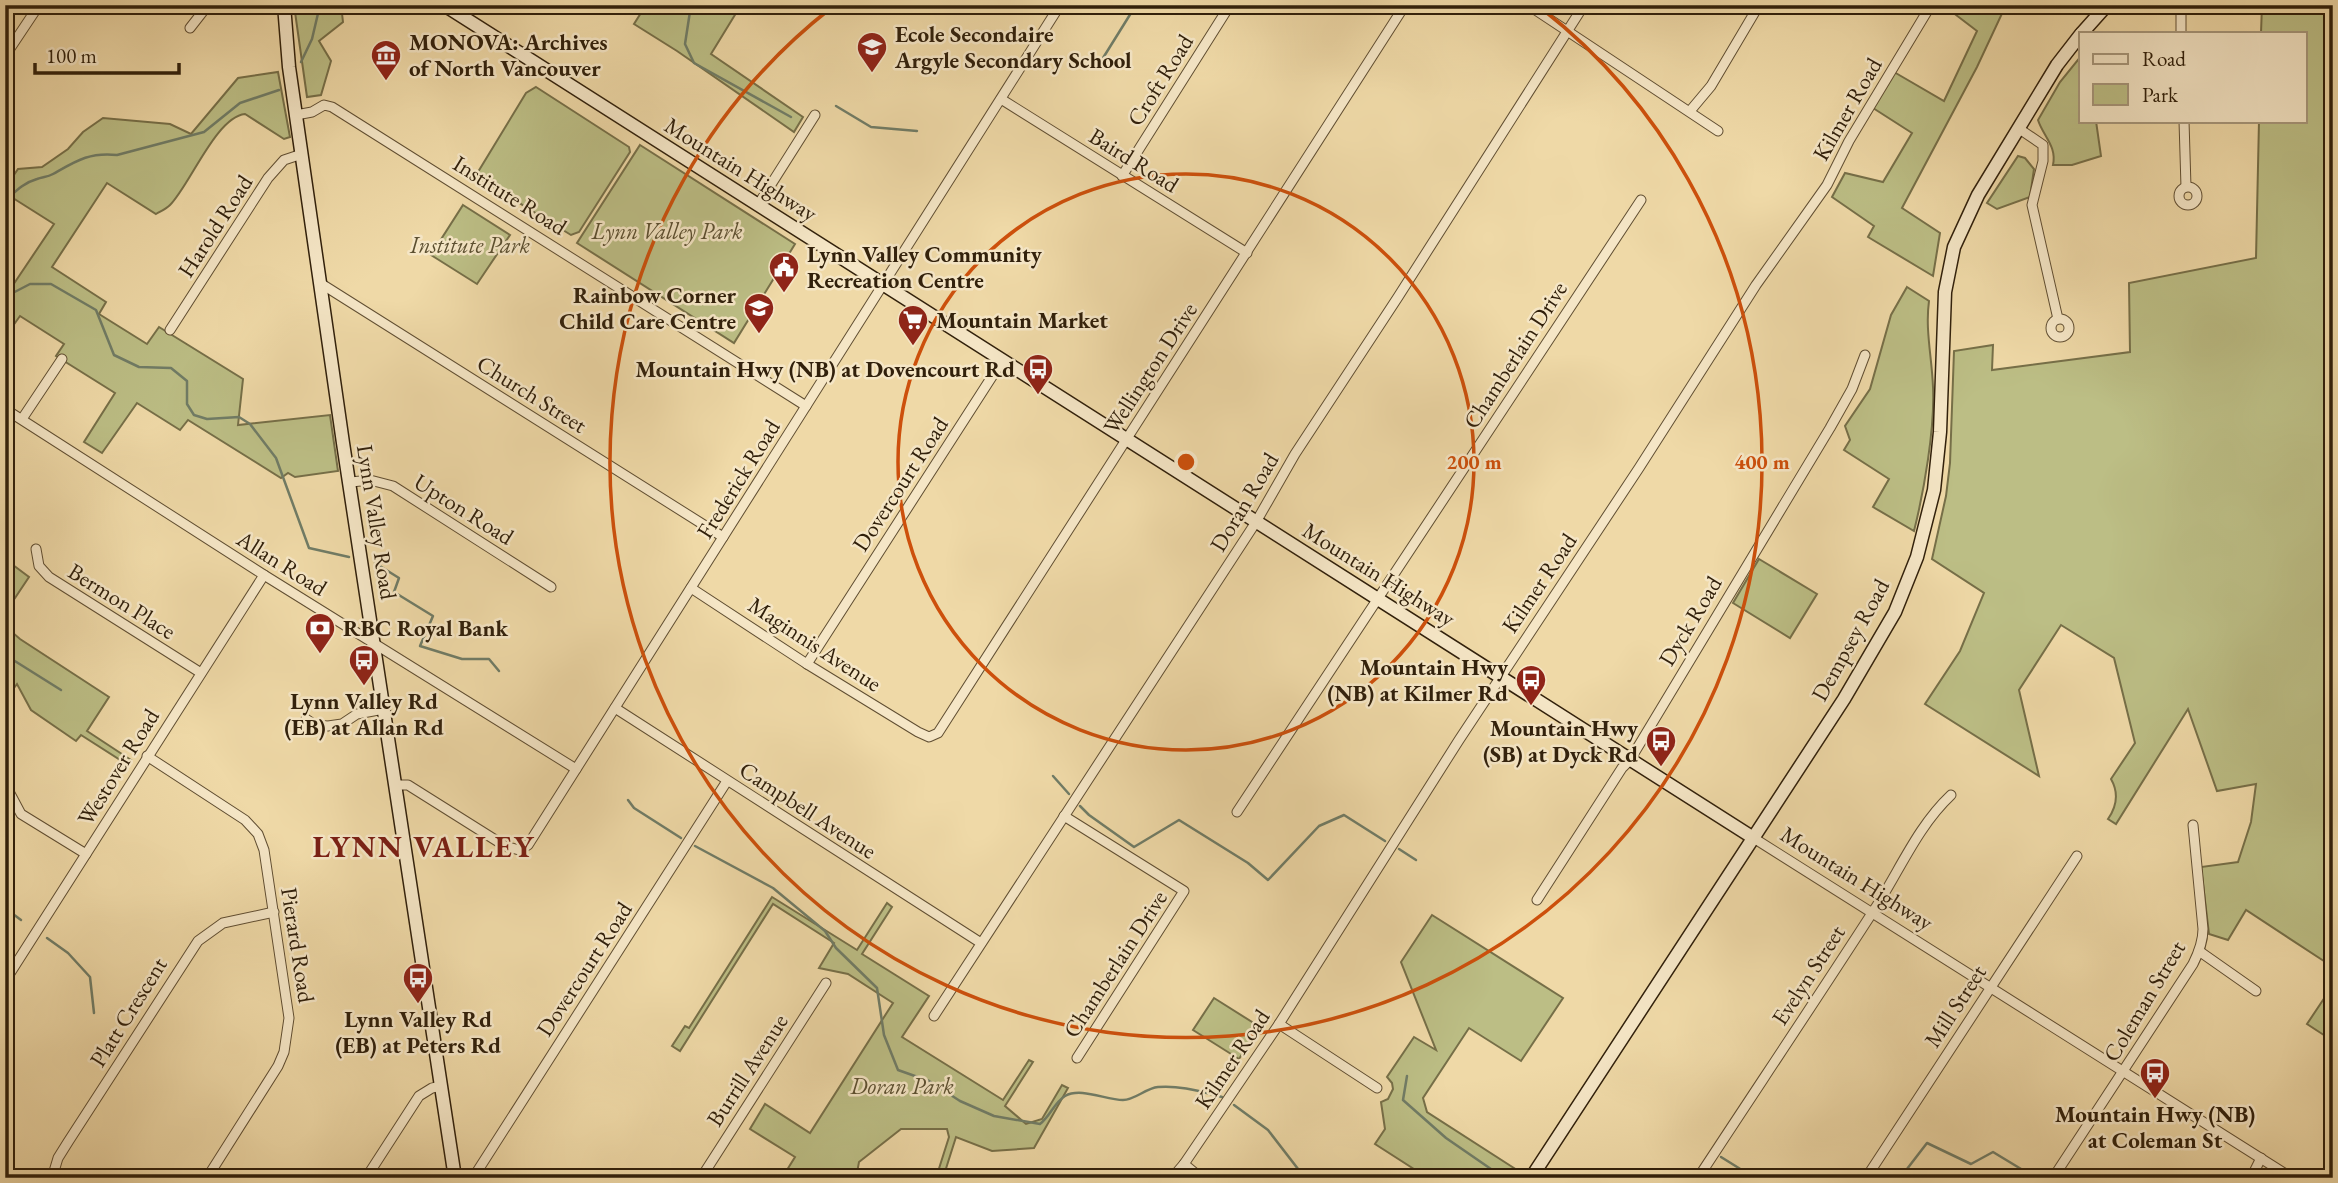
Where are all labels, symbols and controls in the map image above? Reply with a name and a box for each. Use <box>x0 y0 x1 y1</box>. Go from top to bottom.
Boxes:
place label: Ecole Secondaire Argyle Secondary School <box>894 19 1132 75</box>
place label: MONOVA: Archives of North Vancouver <box>409 27 608 83</box>
street label: Croft Road <box>1120 28 1200 131</box>
school or university icon: Ecole Secondaire Argyle Secondary School <box>855 30 889 74</box>
scale bar <box>35 32 178 76</box>
legend <box>2079 32 2306 122</box>
museum icon: MONOVA: Archives of North Vancouver <box>369 38 403 82</box>
text: 100 m <box>46 42 97 69</box>
text: Road <box>2142 45 2186 72</box>
street label: Kilmer Road <box>1805 52 1889 166</box>
text: Park <box>2142 81 2179 108</box>
street label: Mountain Highway <box>659 110 824 228</box>
street label: Baird Road <box>1083 121 1185 200</box>
street label: Institute Road <box>448 148 573 242</box>
street label: Harold Road <box>171 169 259 283</box>
park label: Lynn Valley Park <box>591 216 743 246</box>
park label: Institute Park <box>409 230 530 260</box>
place label: Lynn Valley Community Recreation Centre <box>807 239 1043 295</box>
public building icon: Lynn Valley Community Recreation Centre <box>767 250 801 294</box>
street label: Chamberlain Drive <box>1456 276 1574 434</box>
place label: Rainbow Corner Child Care Centre <box>559 280 736 336</box>
school or university icon: Rainbow Corner Child Care Centre <box>742 291 776 335</box>
street label: Wellington Drive <box>1096 296 1204 440</box>
supermarket icon: Mountain Market <box>896 303 930 347</box>
place label: Mountain Market <box>936 305 1108 335</box>
street label: Church Street <box>471 348 593 440</box>
bus stop icon: Mountain Hwy (NB) at Dovencourt Rd <box>1021 352 1055 396</box>
place label: Mountain Hwy (NB) at Dovencourt Rd <box>635 354 1015 384</box>
street label: Dovercourt Road <box>845 411 955 557</box>
street label: Frederick Road <box>690 413 787 544</box>
street label: Lynn Valley Road <box>350 442 404 602</box>
street label: Doran Road <box>1203 447 1285 557</box>
text: 200 m <box>1446 448 1502 475</box>
text: 400 m <box>1734 448 1790 475</box>
centre of rings <box>1174 450 1198 474</box>
street label: Upton Road <box>408 466 520 552</box>
street label: Mountain Highway <box>1297 515 1462 633</box>
street label: Allan Road <box>230 523 333 603</box>
street label: Kilmer Road <box>1495 527 1584 639</box>
street label: Bermon Place <box>63 556 181 646</box>
street label: Dyck Road <box>1651 570 1729 671</box>
street label: Dempsey Road <box>1804 573 1896 706</box>
street label: Maginnis Avenue <box>743 590 887 698</box>
bank icon: RBC Royal Bank <box>303 611 337 655</box>
place label: RBC Royal Bank <box>343 613 508 643</box>
bus stop icon: Lynn Valley Rd (EB) at Allan Rd <box>347 643 381 687</box>
place label: Mountain Hwy (NB) at Kilmer Rd <box>1327 652 1509 708</box>
bus stop icon: Mountain Hwy (NB) at Kilmer Rd <box>1514 663 1548 707</box>
place label: Lynn Valley Rd (EB) at Allan Rd <box>284 686 444 742</box>
street label: Westover Road <box>70 703 166 831</box>
place label: Mountain Hwy (SB) at Dyck Rd <box>1483 713 1639 769</box>
bus stop icon: Mountain Hwy (SB) at Dyck Rd <box>1644 724 1678 768</box>
street label: Campbell Avenue <box>734 754 882 866</box>
street label: Mountain Highway <box>1775 819 1940 937</box>
district label: LYNN VALLEY <box>313 827 535 866</box>
street label: Pierard Road <box>274 885 322 1005</box>
street label: Chamberlain Drive <box>1056 885 1174 1043</box>
street label: Dovercourt Road <box>529 896 639 1042</box>
street label: Evelyn Street <box>1764 919 1852 1031</box>
street label: Coleman Street <box>2096 934 2192 1067</box>
street label: Platt Crescent <box>82 951 174 1073</box>
street label: Mill Street <box>1917 958 1993 1053</box>
bus stop icon: Lynn Valley Rd (EB) at Peters Rd <box>401 961 435 1005</box>
street label: Kilmer Road <box>1188 1003 1277 1115</box>
place label: Lynn Valley Rd (EB) at Peters Rd <box>335 1004 501 1060</box>
street label: Burrill Avenue <box>699 1008 795 1132</box>
bus stop icon: Mountain Hwy (NB) at Coleman St <box>2138 1056 2172 1100</box>
park label: Doran Park <box>849 1071 954 1101</box>
place label: Mountain Hwy (NB) at Coleman St <box>2055 1099 2255 1155</box>

